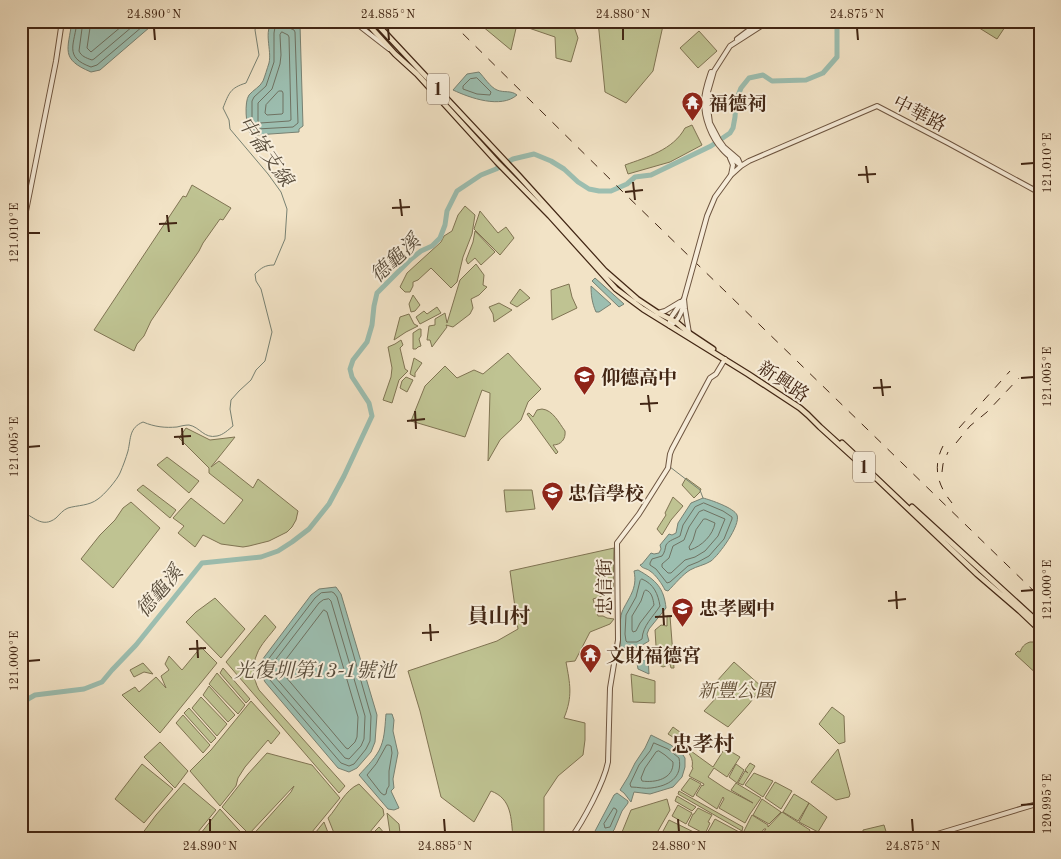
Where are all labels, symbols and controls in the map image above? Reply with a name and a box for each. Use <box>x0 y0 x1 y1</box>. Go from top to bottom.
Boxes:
text: 24.885°N <box>361 8 415 21</box>
text: 24.875°N <box>830 8 884 21</box>
text: 24.890°N <box>127 9 181 21</box>
text: 24.880°N <box>596 9 650 21</box>
road number: 1 <box>427 74 449 105</box>
temple icon: 福德祠 <box>681 91 705 122</box>
street label: 中華路 <box>889 92 949 137</box>
place label: 福德祠 <box>709 93 766 115</box>
water label: 中崙支線 <box>233 112 298 192</box>
text: 121.010°E <box>1042 133 1054 193</box>
text: 121.010°E <box>9 203 21 263</box>
water label: 德龜溪 <box>366 229 427 287</box>
text: 121.005°E <box>1041 347 1054 407</box>
street label: 新興路 <box>754 358 813 407</box>
school or university icon: 仰德高中 <box>573 365 597 396</box>
place label: 仰德高中 <box>601 367 677 389</box>
text: 121.005°E <box>8 417 21 477</box>
road number: 1 <box>853 452 875 482</box>
school or university icon: 忠信學校 <box>540 481 564 512</box>
place label: 忠信學校 <box>568 483 644 505</box>
street label: 忠信街 <box>594 558 616 616</box>
water label: 德龜溪 <box>132 560 189 622</box>
text: 121.000°E <box>1042 560 1054 620</box>
school or university icon: 忠孝國中 <box>671 596 695 627</box>
place label: 忠孝國中 <box>699 598 775 620</box>
district label: 員山村 <box>468 605 531 628</box>
text: 121.000°E <box>9 631 21 691</box>
temple icon: 文財福德宮 <box>578 643 602 674</box>
place label: 文財福德宮 <box>606 645 701 667</box>
water label: 光復圳第13-1號池 <box>234 660 398 682</box>
park label: 新豐公園 <box>698 680 777 702</box>
district label: 忠孝村 <box>672 733 735 756</box>
text: 120.995°E <box>1041 774 1054 834</box>
text: 24.885°N <box>418 840 472 853</box>
text: 24.875°N <box>886 840 940 853</box>
text: 24.890°N <box>183 841 237 853</box>
text: 24.880°N <box>652 841 706 853</box>

